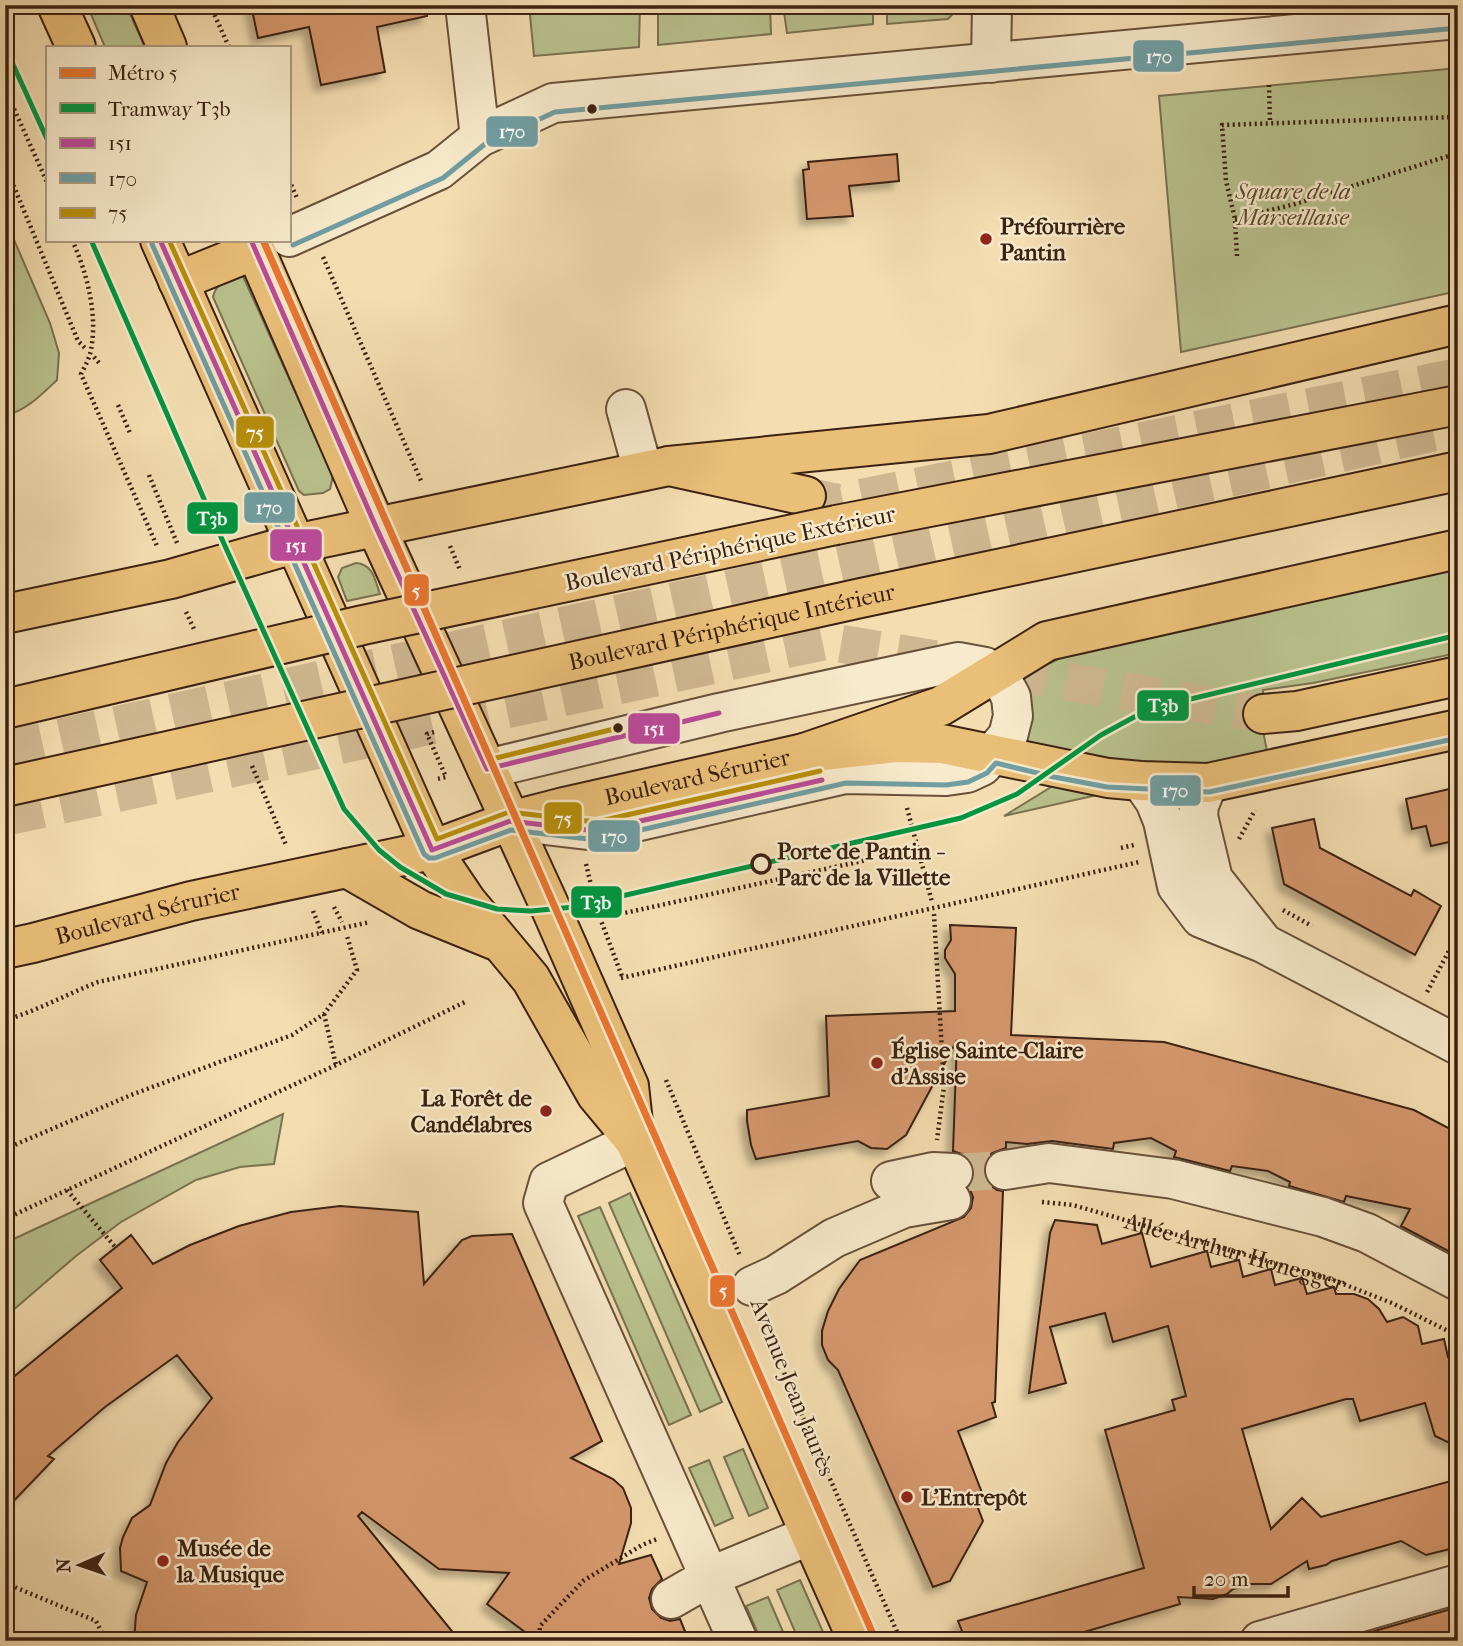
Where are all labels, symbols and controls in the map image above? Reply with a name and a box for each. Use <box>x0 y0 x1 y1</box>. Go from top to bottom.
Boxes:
line badge: 170 <box>1132 39 1185 73</box>
legend <box>46 46 290 242</box>
text: 170 <box>1146 46 1172 68</box>
text: Métro 5 <box>108 61 178 85</box>
text: Tramway T3b <box>108 97 231 121</box>
unlabelled marker <box>585 102 599 116</box>
line badge: 170 <box>485 115 539 148</box>
text: 170 <box>499 121 525 143</box>
text: 151 <box>108 131 132 155</box>
text: 170 <box>108 167 137 191</box>
park label: Square de la Marseillaise <box>1234 178 1351 231</box>
text: 75 <box>108 201 127 225</box>
place label: Préfourrière Pantin <box>1000 213 1126 266</box>
marker: Préfourrière Pantin <box>978 231 994 247</box>
line badge: 75 <box>235 415 275 449</box>
text: 75 <box>245 422 264 444</box>
line badge: 170 <box>243 491 296 524</box>
text: 170 <box>256 497 282 519</box>
street label: Boulevard Périphérique Extérieur <box>562 500 898 597</box>
line badge: T3b <box>186 501 239 535</box>
text: T3b <box>196 508 227 530</box>
line badge: 151 <box>269 528 323 562</box>
text: 151 <box>285 535 307 557</box>
line badge: 5 <box>403 573 430 607</box>
street label: Boulevard Périphérique Intérieur <box>566 578 897 676</box>
text: 5 <box>412 580 420 602</box>
line badge: T3b <box>1136 689 1190 722</box>
text: T3b <box>1147 695 1178 717</box>
line badge: 151 <box>627 712 681 745</box>
text: 151 <box>643 718 665 740</box>
unlabelled marker <box>611 721 625 735</box>
street label: Boulevard Sérurier <box>602 744 793 811</box>
line badge: 170 <box>1149 774 1202 807</box>
text: 170 <box>1162 780 1188 802</box>
line badge: 75 <box>543 801 583 835</box>
text: 75 <box>553 808 572 830</box>
line badge: 170 <box>587 819 641 853</box>
text: 170 <box>601 826 627 848</box>
place label: Porte de Pantin - Parc de la Villette <box>777 838 951 891</box>
marker: Porte de Pantin - Parc de la Villette <box>751 854 771 874</box>
street label: Boulevard Sérurier <box>52 878 243 950</box>
line badge: T3b <box>570 885 623 919</box>
text: T3b <box>580 892 611 914</box>
place label: Église Sainte-Claire d'Assise <box>891 1036 1084 1090</box>
marker: Église Sainte-Claire d'Assise <box>869 1055 885 1071</box>
place label: La Forêt de Candélabres <box>410 1085 533 1138</box>
marker: La Forêt de Candélabres <box>538 1103 554 1119</box>
street label: Allée Arthur Honegger <box>1121 1207 1350 1298</box>
line badge: 5 <box>709 1274 736 1308</box>
text: 5 <box>719 1280 727 1302</box>
street label: Avenue Jean Jaurès <box>744 1294 840 1480</box>
place label: L'Entrepôt <box>921 1484 1028 1511</box>
marker: L'Entrepôt <box>899 1489 915 1505</box>
north arrow <box>46 1530 116 1600</box>
place label: Musée de la Musique <box>176 1535 285 1588</box>
marker: Musée de la Musique <box>155 1553 171 1569</box>
scale bar <box>1194 1555 1288 1599</box>
text: N <box>53 1557 75 1573</box>
text: 20 m <box>1204 1567 1249 1591</box>

